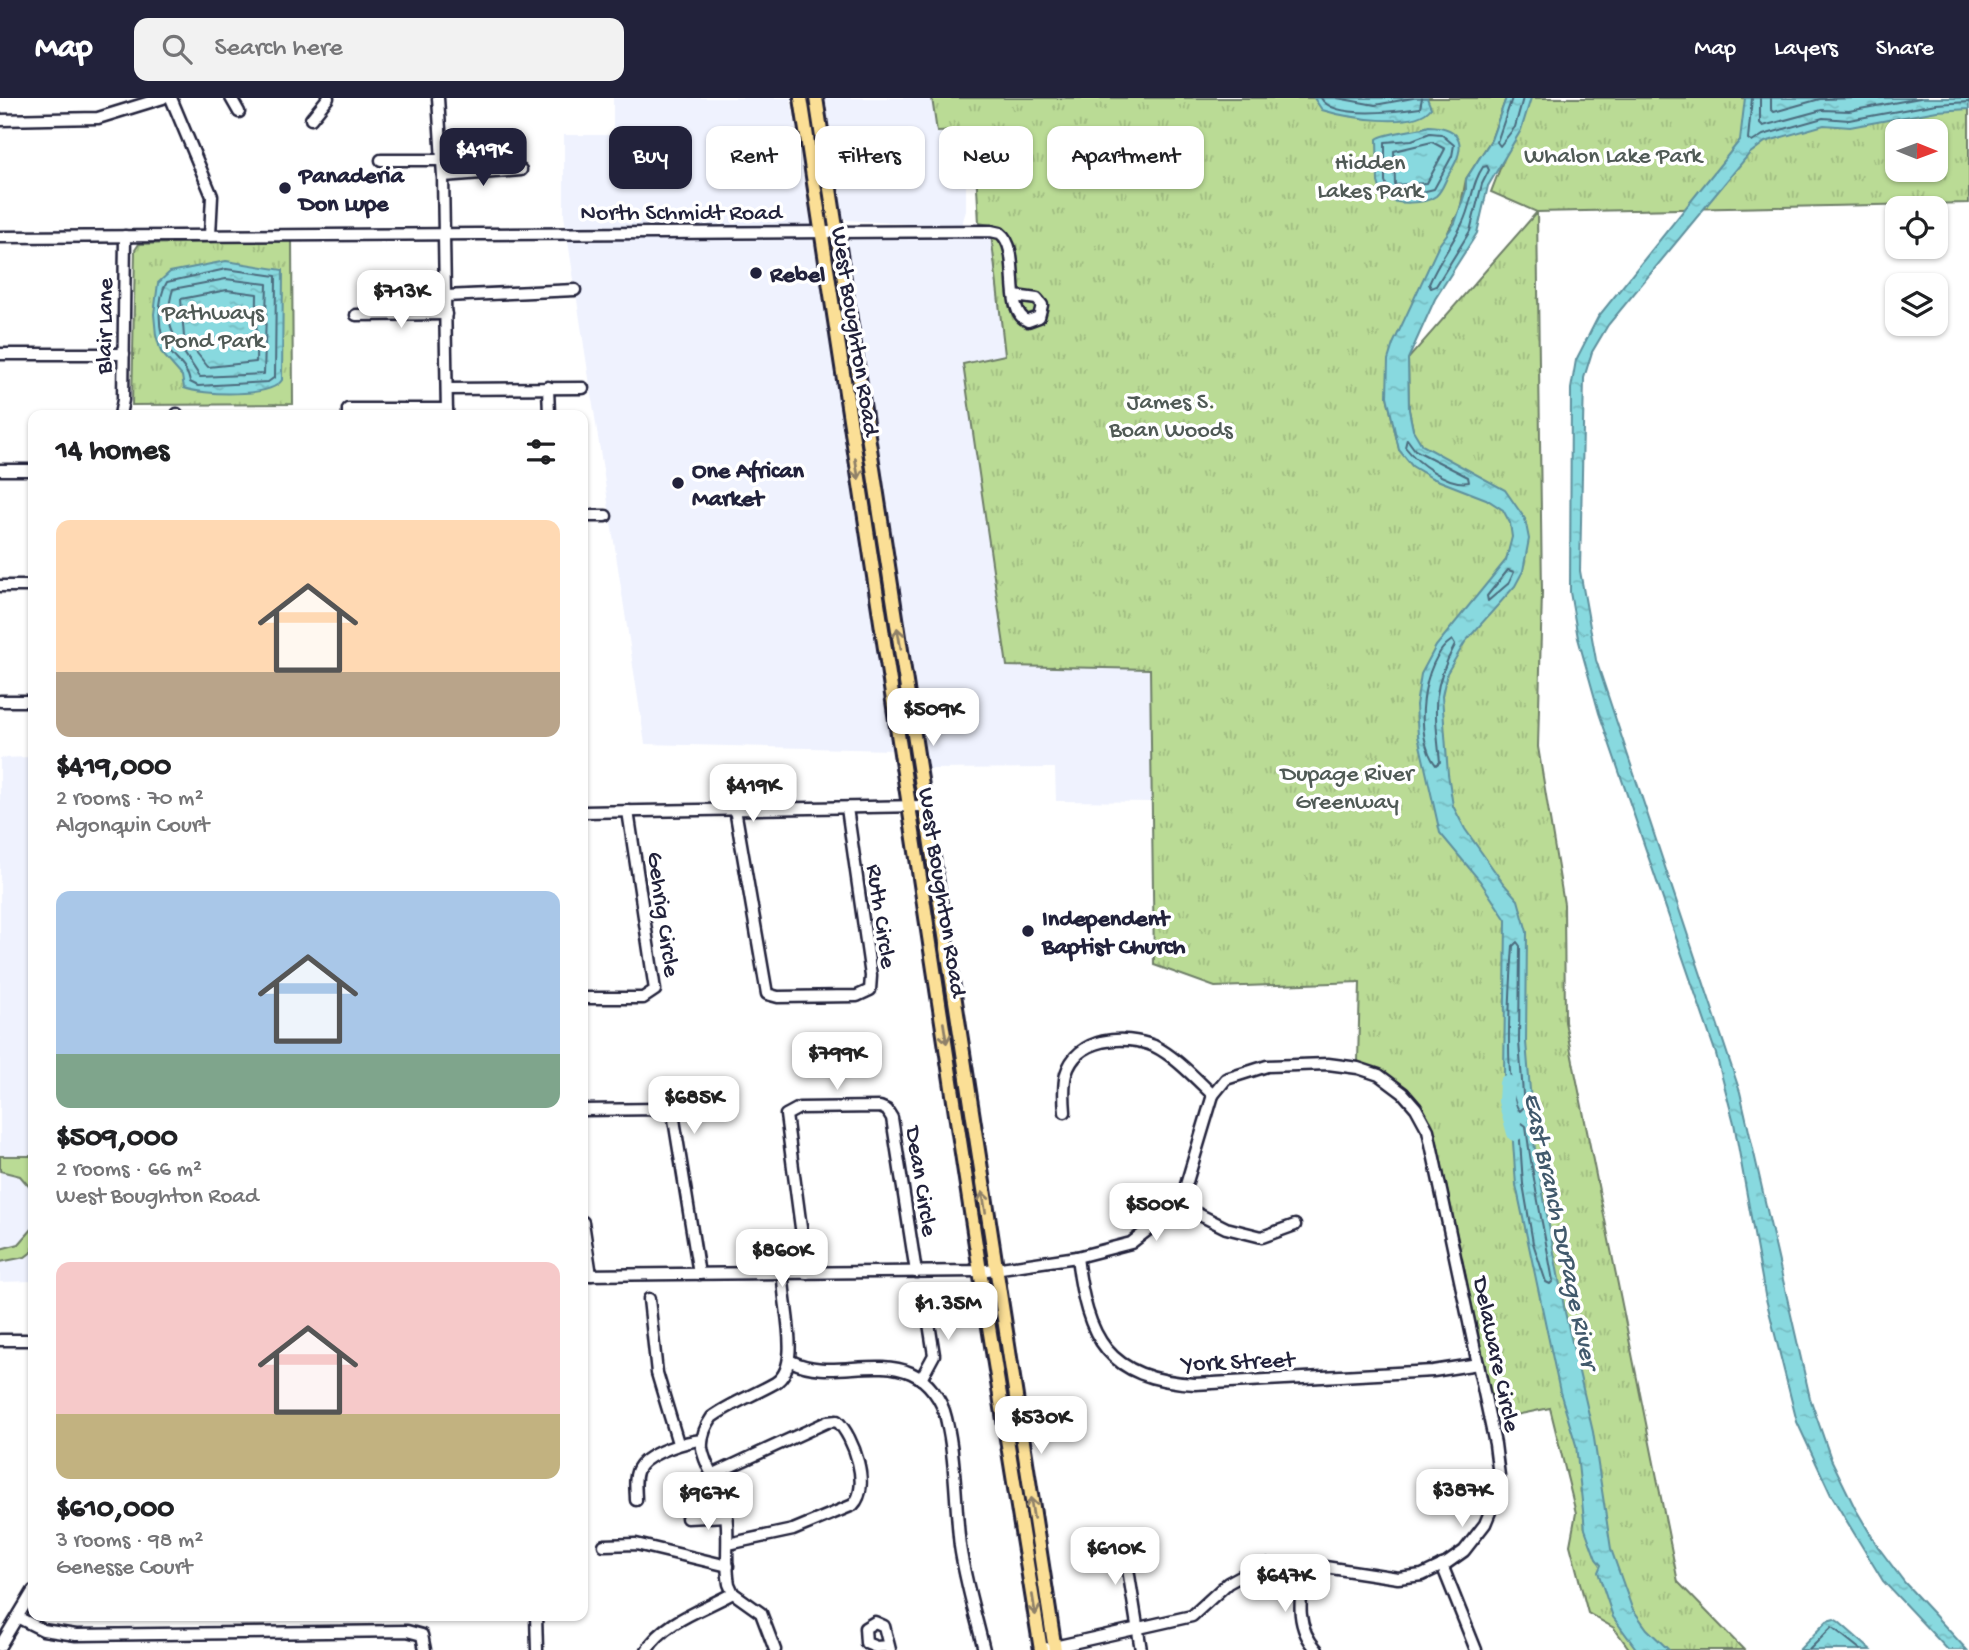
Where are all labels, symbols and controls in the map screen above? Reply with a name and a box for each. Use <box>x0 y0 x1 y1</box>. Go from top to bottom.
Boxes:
search box <box>134 18 624 81</box>
text: Map <box>35 30 92 68</box>
icon: search <box>158 30 196 68</box>
text: Search here <box>214 34 343 65</box>
text: Map <box>1694 35 1736 64</box>
text: Layers <box>1774 35 1838 64</box>
text: Share <box>1876 35 1934 64</box>
north arrow <box>1885 119 1948 182</box>
map controls <box>1885 119 1948 336</box>
chip: Buy <box>609 126 692 189</box>
chip: Rent <box>706 126 801 189</box>
chip: Filters <box>815 126 925 189</box>
chip: New <box>939 126 1033 189</box>
chip: Apartment <box>1047 126 1204 189</box>
pin: $419K <box>434 129 532 188</box>
text: $419K <box>456 137 510 164</box>
park label: Whalon Lake Park <box>1524 143 1704 172</box>
park label: Hidden Lakes Park <box>1317 150 1425 207</box>
place label: Panaderia Don Lupe <box>297 163 405 220</box>
marker: Panaderia Don Lupe <box>277 180 293 196</box>
button: locate <box>1885 196 1948 259</box>
street label: North Schmidt Road <box>580 200 784 229</box>
street label: West Boughton Road <box>823 225 885 440</box>
place label: Rebel <box>769 262 825 291</box>
marker: Rebel <box>748 265 764 281</box>
pin: $713K <box>352 271 450 330</box>
button: layers <box>1885 273 1948 336</box>
street label: Blair Lane <box>91 277 122 375</box>
text: $713K <box>373 279 429 306</box>
park label: Pathways Pond Park <box>161 300 267 357</box>
park label: James S. Boan Woods <box>1108 389 1234 446</box>
icon: filters <box>522 433 560 471</box>
text: 14 homes <box>56 435 169 470</box>
one-way arrow <box>851 457 864 480</box>
place label: One African Market <box>692 458 805 515</box>
marker: One African Market <box>670 475 686 491</box>
icon: home <box>245 565 371 691</box>
one-way arrow <box>891 627 905 650</box>
pin: $509K <box>884 688 982 748</box>
text: $509K <box>903 697 963 724</box>
text: $419,000 <box>56 751 171 786</box>
park label: Dupage River Greenway <box>1278 761 1416 818</box>
pin: $419K <box>704 764 802 824</box>
text: $419K <box>726 773 780 800</box>
text: 2 rooms · 70 m² <box>56 786 204 813</box>
street label: West Boughton Road <box>910 786 972 1001</box>
text: Algonquin Court <box>56 813 209 840</box>
street label: Gehrig Circle <box>638 850 685 979</box>
street label: Ruth Circle <box>858 863 901 971</box>
place label: Independent Baptist Church <box>1041 906 1186 963</box>
marker: Independent Baptist Church <box>1020 923 1036 939</box>
icon: home <box>245 936 371 1062</box>
one-way arrow <box>939 1021 952 1043</box>
pin: $799K <box>788 1032 886 1092</box>
text: $799K <box>808 1041 866 1068</box>
pin: $685K <box>645 1076 743 1136</box>
text: $685K <box>664 1085 724 1112</box>
water label: East Branch DuPage River <box>1514 1090 1604 1376</box>
text: $509,000 <box>56 1122 178 1157</box>
street label: Dean Circle <box>896 1122 943 1239</box>
text: 2 rooms · 66 m² <box>56 1157 202 1184</box>
text: West Boughton Road <box>56 1184 259 1211</box>
pin: $500K <box>1107 1184 1205 1243</box>
one-way arrow <box>977 1191 990 1214</box>
text: $500K <box>1125 1192 1187 1219</box>
pin: $860K <box>733 1230 831 1289</box>
text: $860K <box>752 1238 812 1265</box>
street label: Delaware Circle <box>1464 1273 1525 1435</box>
pin: $1.35M <box>891 1282 1005 1342</box>
text: $1.35M <box>915 1291 981 1318</box>
icon: home <box>245 1307 371 1433</box>
street label: York Street <box>1179 1347 1297 1380</box>
pin: $530K <box>992 1396 1090 1456</box>
text: $530K <box>1011 1405 1071 1432</box>
pin: $387K <box>1413 1470 1511 1529</box>
pin: $967K <box>659 1472 757 1532</box>
text: $387K <box>1432 1478 1492 1505</box>
text: $967K <box>679 1481 737 1508</box>
text: $610,000 <box>56 1493 174 1528</box>
one-way arrow <box>1026 1497 1039 1520</box>
text: 3 rooms · 98 m² <box>56 1528 203 1555</box>
pin: $610K <box>1066 1528 1164 1587</box>
text: $610K <box>1086 1536 1144 1563</box>
pin: $647K <box>1236 1554 1334 1614</box>
text: Genesse Court <box>56 1555 192 1582</box>
text: $647K <box>1256 1563 1314 1590</box>
one-way arrow <box>1028 1593 1041 1616</box>

